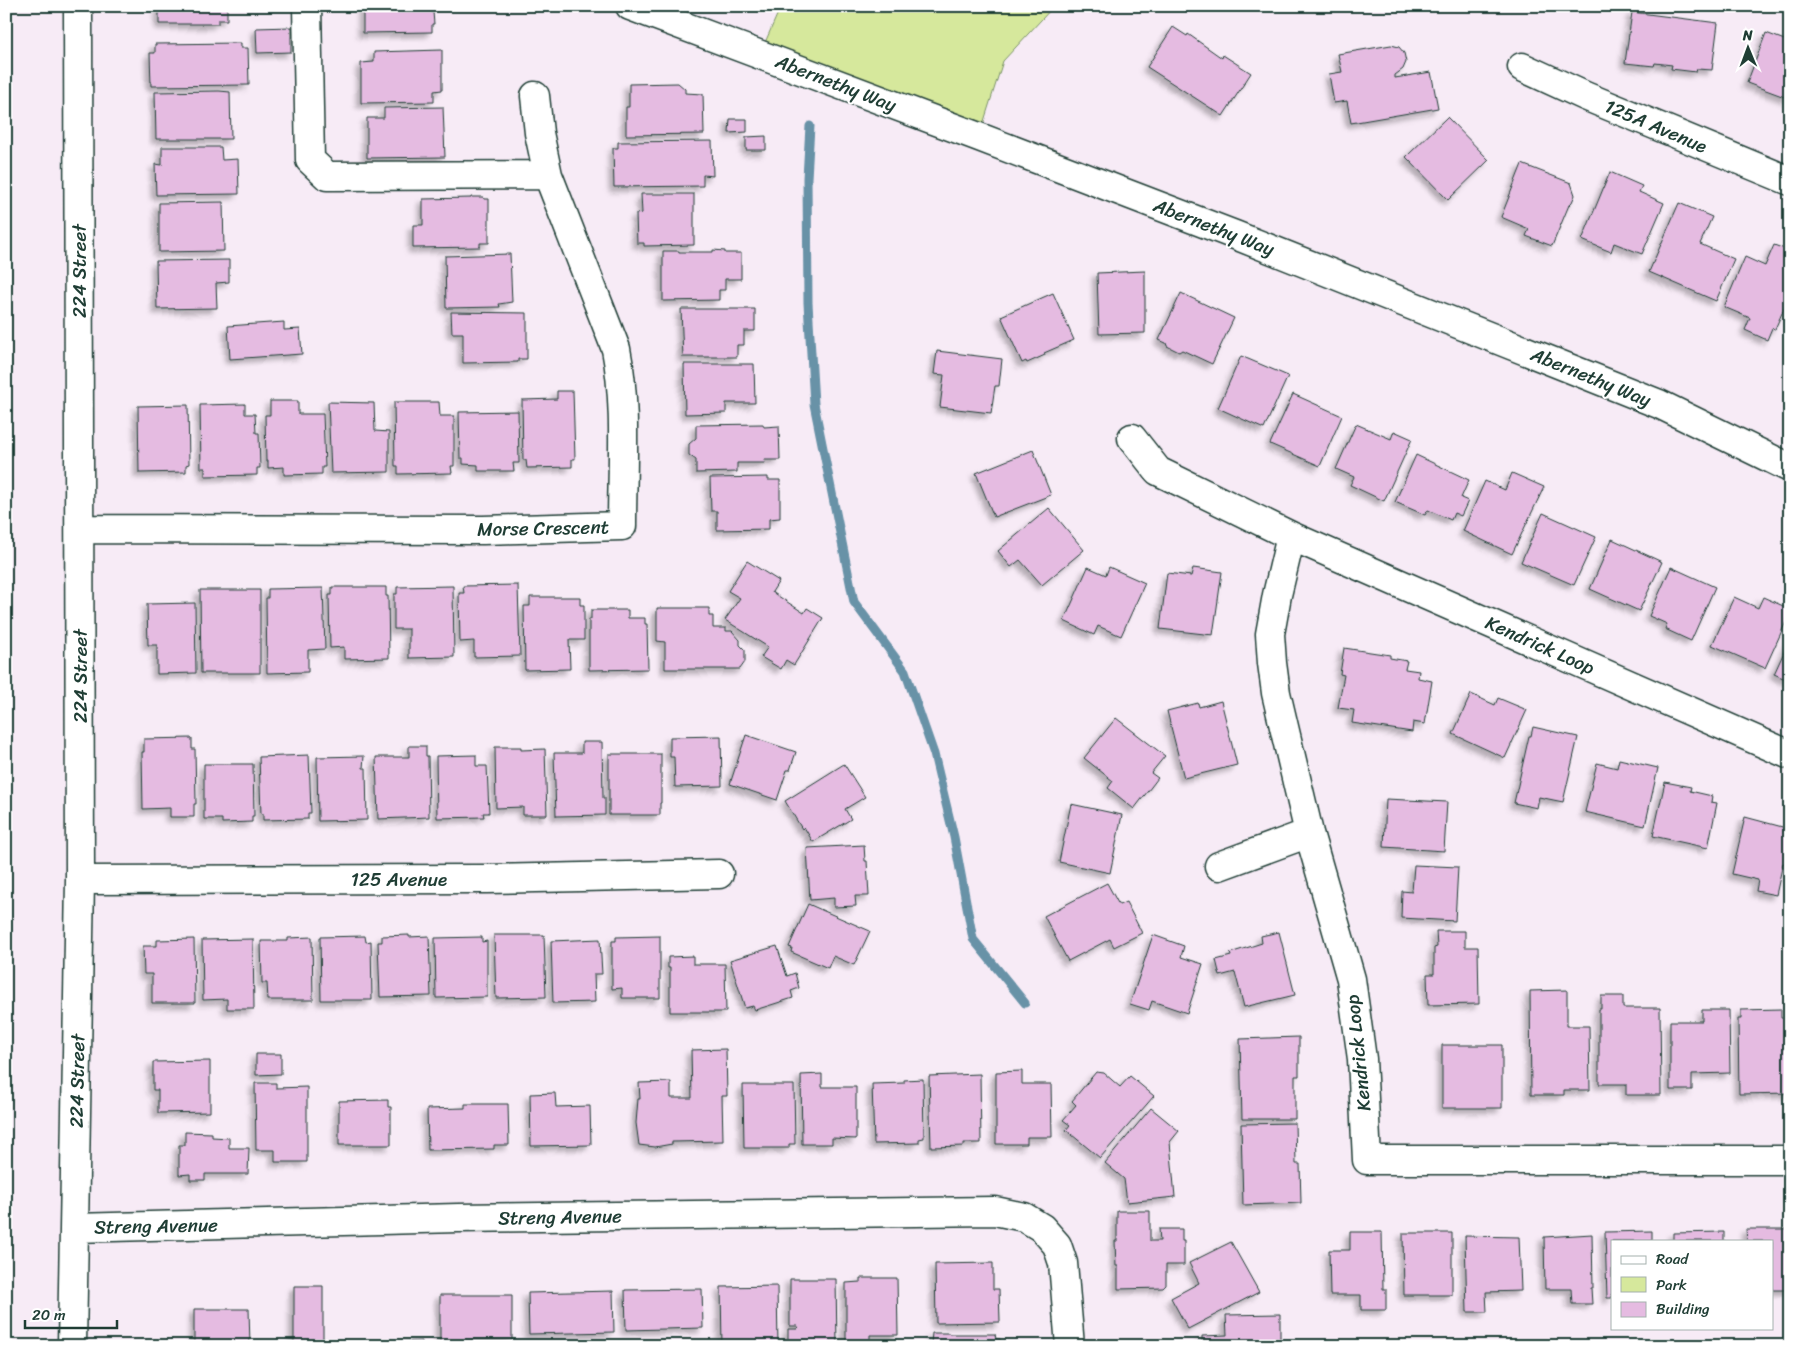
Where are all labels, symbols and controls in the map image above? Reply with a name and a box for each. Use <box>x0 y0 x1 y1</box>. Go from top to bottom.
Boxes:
north arrow <box>1724 22 1774 72</box>
text: N <box>1742 23 1753 48</box>
street label: Abernethy Way <box>770 44 902 121</box>
street label: 125A Avenue <box>1600 90 1712 162</box>
street label: Abernethy Way <box>1148 188 1280 265</box>
street label: 224 Street <box>63 223 96 318</box>
street label: Abernethy Way <box>1525 337 1656 416</box>
street label: Morse Crescent <box>477 510 609 546</box>
street label: Kendrick Loop <box>1480 606 1600 684</box>
street label: 224 Street <box>64 628 97 723</box>
street label: 125 Avenue <box>351 863 447 896</box>
street label: Kendrick Loop <box>1335 993 1381 1113</box>
street label: 224 Street <box>60 1032 94 1128</box>
street label: Streng Avenue <box>498 1199 622 1235</box>
street label: Streng Avenue <box>94 1208 218 1244</box>
legend <box>1611 1240 1774 1330</box>
text: Road <box>1656 1246 1689 1272</box>
text: Park <box>1656 1272 1687 1298</box>
text: Building <box>1656 1296 1710 1322</box>
scale bar <box>25 1297 118 1329</box>
text: 20 m <box>32 1302 66 1328</box>

